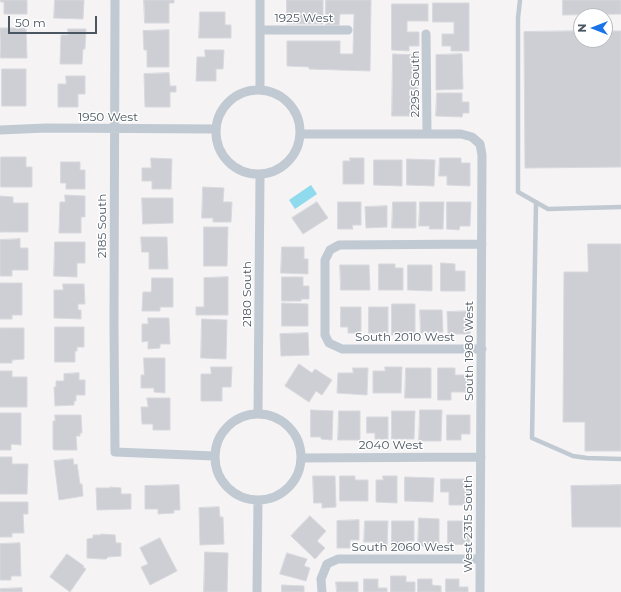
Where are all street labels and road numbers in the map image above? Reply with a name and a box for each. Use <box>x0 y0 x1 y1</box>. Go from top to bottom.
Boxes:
street label: 1925 West <box>274 11 334 25</box>
street label: 2295 South <box>408 51 422 117</box>
street label: 1950 West <box>78 110 138 124</box>
street label: 2185 South <box>95 194 109 258</box>
street label: 2180 South <box>240 261 254 327</box>
street label: South 1980 West <box>462 301 476 401</box>
street label: South 2010 West <box>355 330 455 344</box>
street label: 2040 West <box>359 438 423 452</box>
street label: West 2315 South <box>461 475 475 573</box>
street label: South 2060 West <box>352 540 454 554</box>

